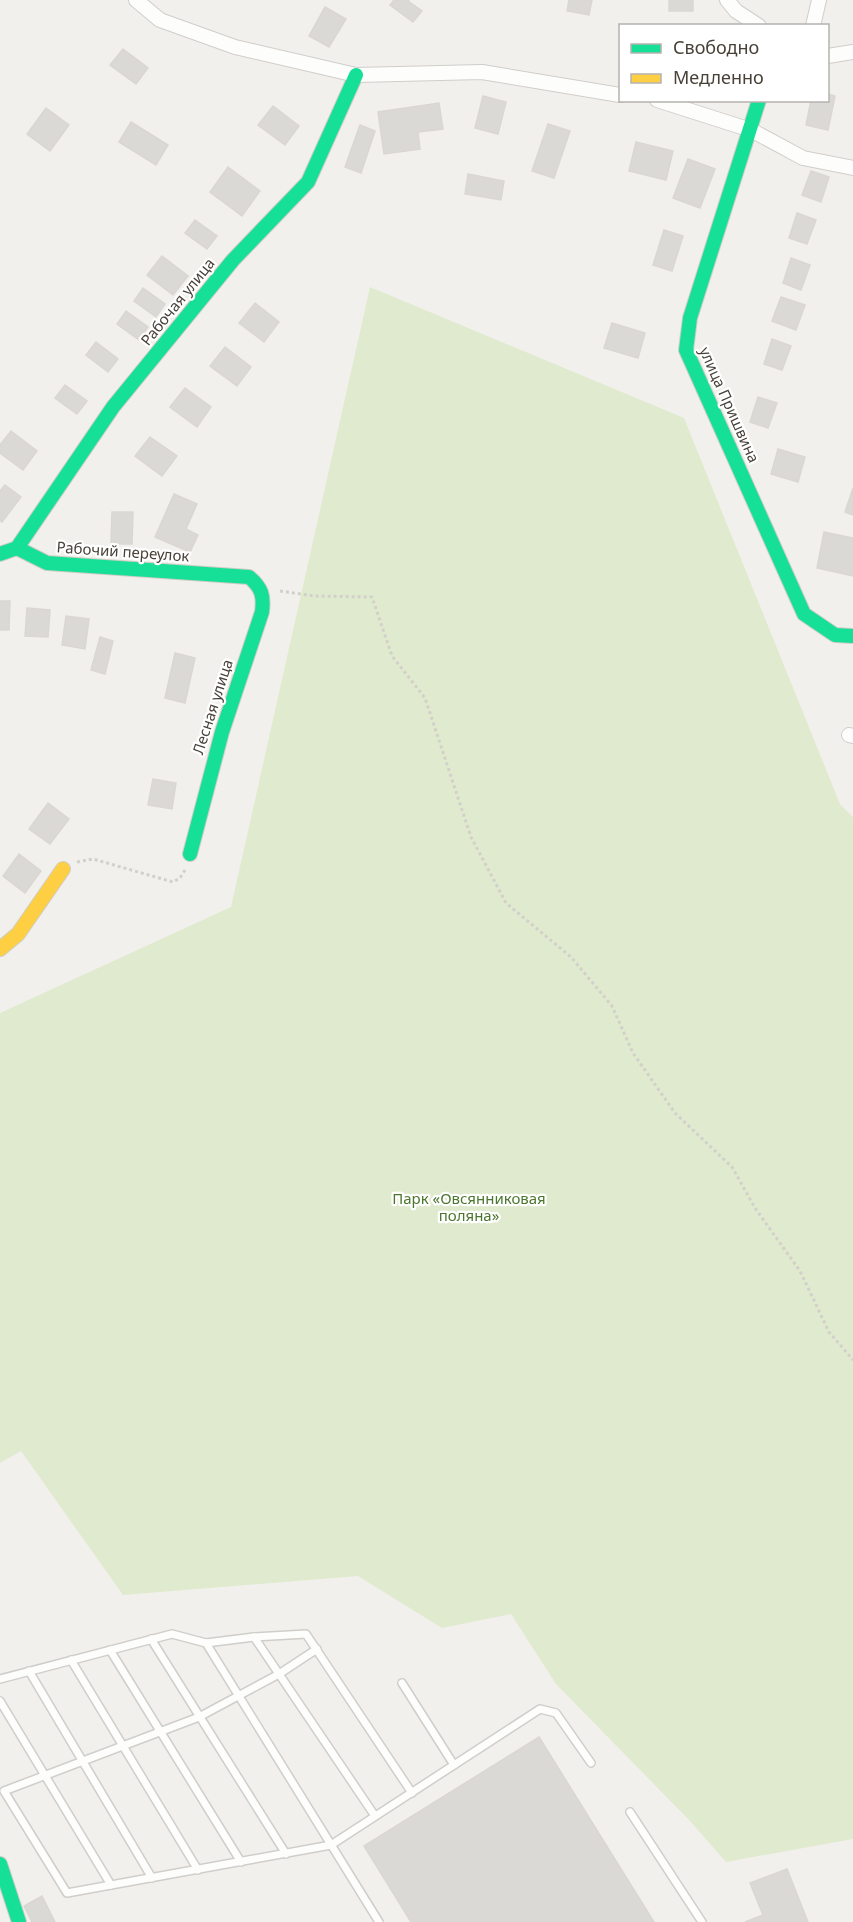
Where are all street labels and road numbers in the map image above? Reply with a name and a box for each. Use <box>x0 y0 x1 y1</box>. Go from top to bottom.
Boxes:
street label: Рабочая улица <box>136 253 219 349</box>
street label: улица Пришвина <box>695 344 764 466</box>
street label: Рабочий переулок <box>56 536 190 566</box>
street label: Лесная улица <box>187 657 237 757</box>

